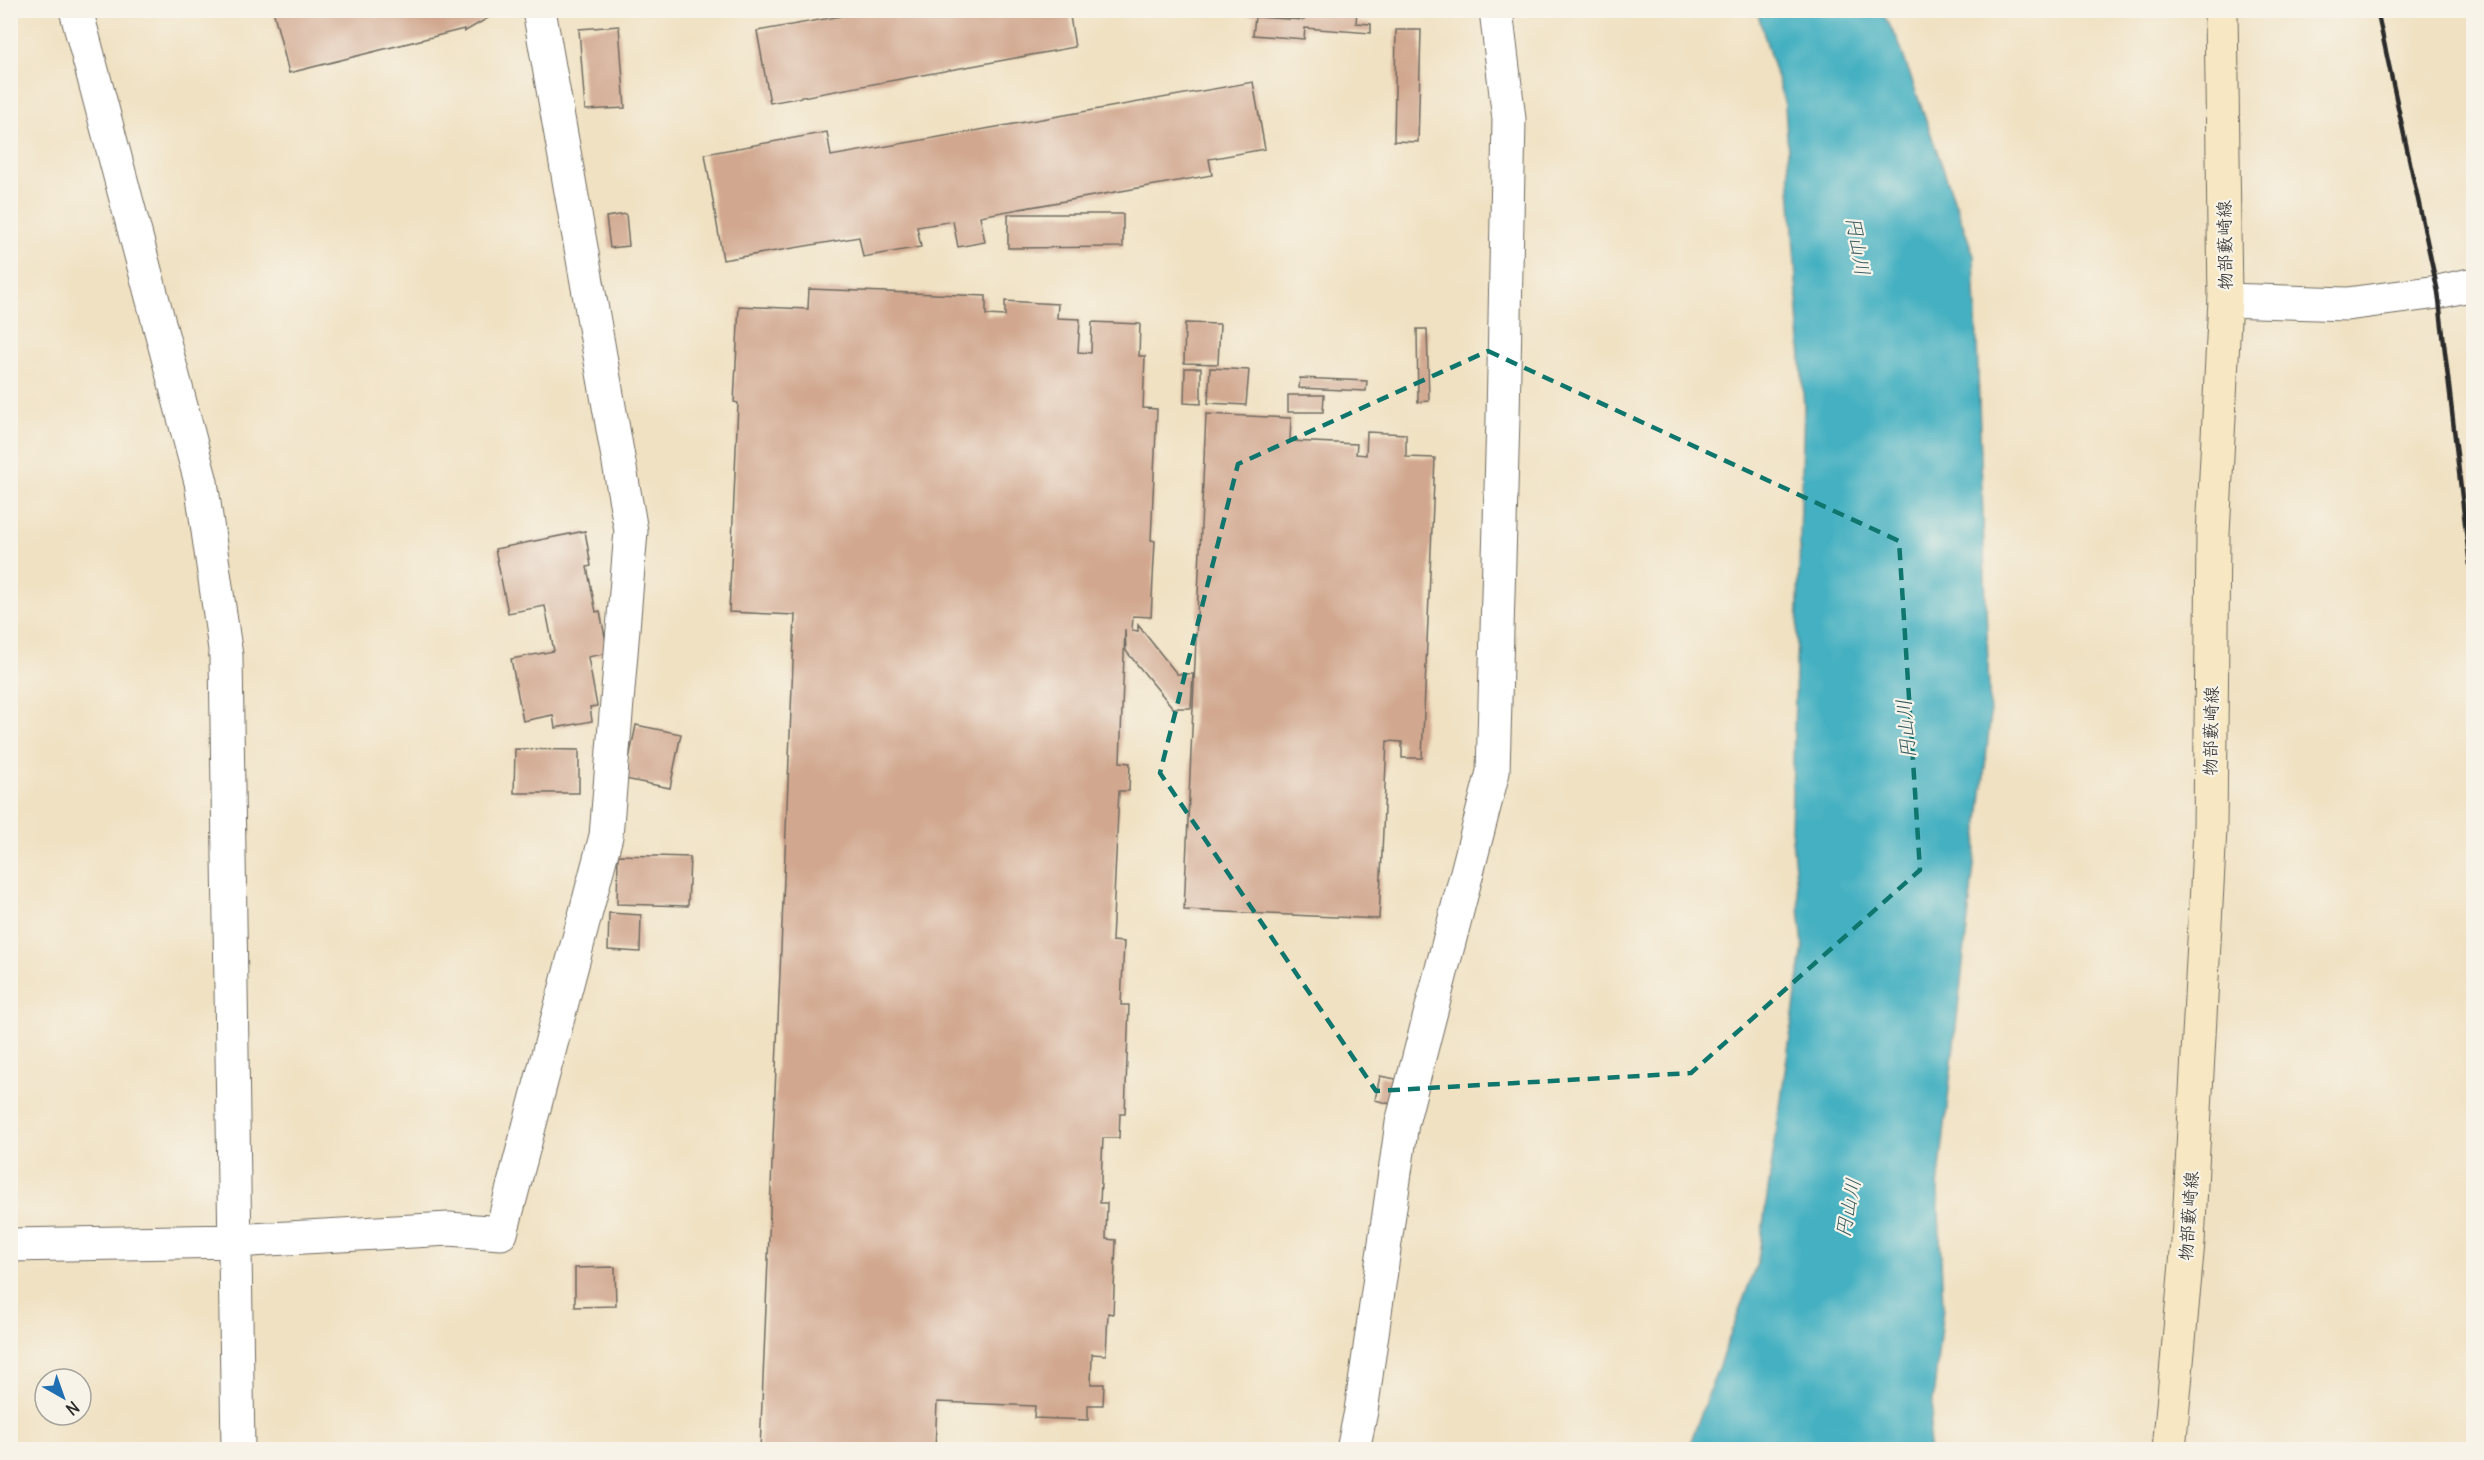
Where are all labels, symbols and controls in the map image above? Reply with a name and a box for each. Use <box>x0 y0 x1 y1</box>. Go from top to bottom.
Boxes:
street label: 物部藪崎線 <box>2212 200 2237 290</box>
water label: 円山川 <box>1841 214 1876 278</box>
street label: 物部藪崎線 <box>2198 686 2223 776</box>
water label: 円山川 <box>1890 698 1921 760</box>
street label: 物部藪崎線 <box>2174 1170 2203 1262</box>
water label: 円山川 <box>1830 1176 1866 1240</box>
north arrow <box>33 1367 93 1427</box>
text: N <box>62 1397 83 1420</box>

